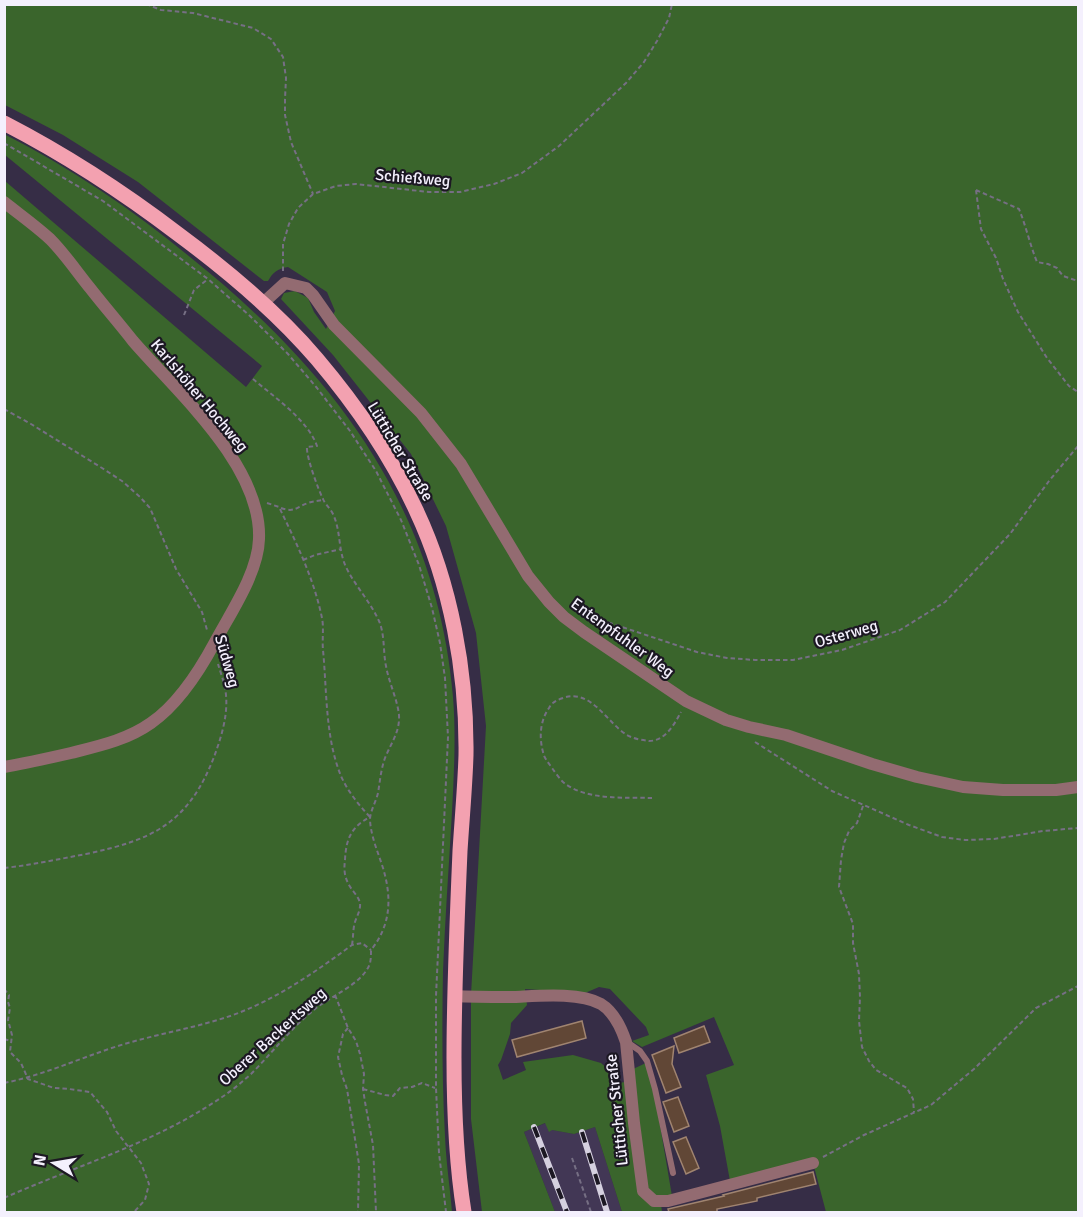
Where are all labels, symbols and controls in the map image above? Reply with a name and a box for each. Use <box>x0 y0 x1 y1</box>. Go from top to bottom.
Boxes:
street label: Schießweg <box>375 165 451 191</box>
street label: Karlshöher Hochweg <box>146 335 252 456</box>
street label: Lütticher Straße <box>363 398 438 505</box>
street label: Entenpfuhler Weg <box>567 594 678 682</box>
street label: Osterweg <box>812 615 880 653</box>
street label: Südweg <box>210 633 244 690</box>
street label: Oberer Backertsweg <box>215 983 330 1090</box>
street label: Lütticher Straße <box>601 1053 633 1167</box>
north arrow <box>24 1133 84 1193</box>
text: N <box>29 1153 51 1168</box>

